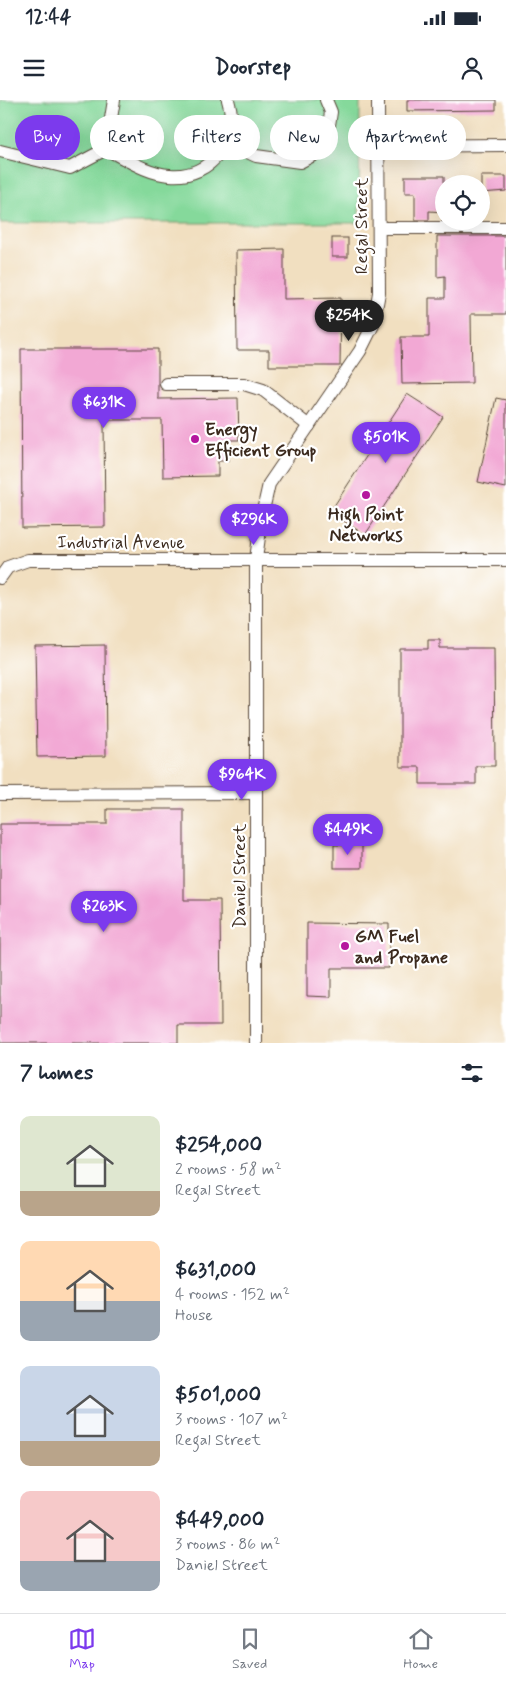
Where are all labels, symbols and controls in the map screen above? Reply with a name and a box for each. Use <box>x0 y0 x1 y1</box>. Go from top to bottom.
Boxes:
text: 12:44 <box>25 5 71 30</box>
icon: menu <box>20 54 48 82</box>
text: Doorstep <box>215 54 291 82</box>
icon: person <box>458 54 486 82</box>
chip: Buy <box>15 115 80 160</box>
chip: Rent <box>90 115 164 160</box>
chip: Filters <box>174 115 260 160</box>
chip: New <box>270 115 338 160</box>
chip: Apartment <box>348 115 466 160</box>
map controls <box>435 175 490 230</box>
button: locate <box>435 175 490 230</box>
street label: Regal Street <box>350 177 376 274</box>
pin: $254K <box>314 300 384 342</box>
text: $254K <box>326 305 372 326</box>
pin: $631K <box>69 386 139 429</box>
text: $631K <box>83 392 125 413</box>
place label: Energy Efficient Group <box>205 418 317 463</box>
pin: $501K <box>351 422 421 464</box>
text: $501K <box>363 427 409 448</box>
marker: Energy Efficient Group <box>189 433 201 445</box>
marker: High Point Networks <box>360 489 372 501</box>
place label: High Point Networks <box>328 503 405 548</box>
pin: $296K <box>219 504 289 546</box>
text: $296K <box>231 509 277 530</box>
street label: Industrial Avenue <box>57 531 185 555</box>
pin: $964K <box>207 758 277 801</box>
text: $964K <box>219 764 265 785</box>
pin: $449K <box>313 814 383 856</box>
text: $449K <box>324 819 372 840</box>
street label: Daniel Street <box>228 823 252 928</box>
pin: $263K <box>69 890 139 933</box>
text: $263K <box>82 896 126 917</box>
place label: GM Fuel and Propane <box>355 925 448 970</box>
marker: GM Fuel and Propane <box>339 940 351 952</box>
text: 7 homes <box>20 1059 93 1087</box>
icon: filters <box>458 1059 486 1087</box>
text: $254,000 <box>175 1131 262 1159</box>
icon: home <box>60 1136 120 1196</box>
text: 2 rooms · 58 m² <box>175 1159 281 1180</box>
text: Regal Street <box>175 1180 261 1201</box>
text: $631,000 <box>175 1256 256 1284</box>
icon: home <box>60 1261 120 1321</box>
text: 4 rooms · 152 m² <box>175 1284 290 1305</box>
text: House <box>175 1305 213 1326</box>
text: $501,000 <box>175 1381 261 1409</box>
icon: home <box>60 1386 120 1446</box>
text: 3 rooms · 107 m² <box>175 1409 288 1430</box>
text: Regal Street <box>175 1430 261 1451</box>
text: $449,000 <box>175 1506 264 1534</box>
icon: home <box>60 1511 120 1571</box>
text: 3 rooms · 86 m² <box>175 1534 280 1555</box>
text: Daniel Street <box>175 1555 268 1576</box>
tab: Map <box>68 1625 96 1673</box>
tab: Saved <box>232 1625 267 1673</box>
tab: Home <box>403 1625 438 1673</box>

